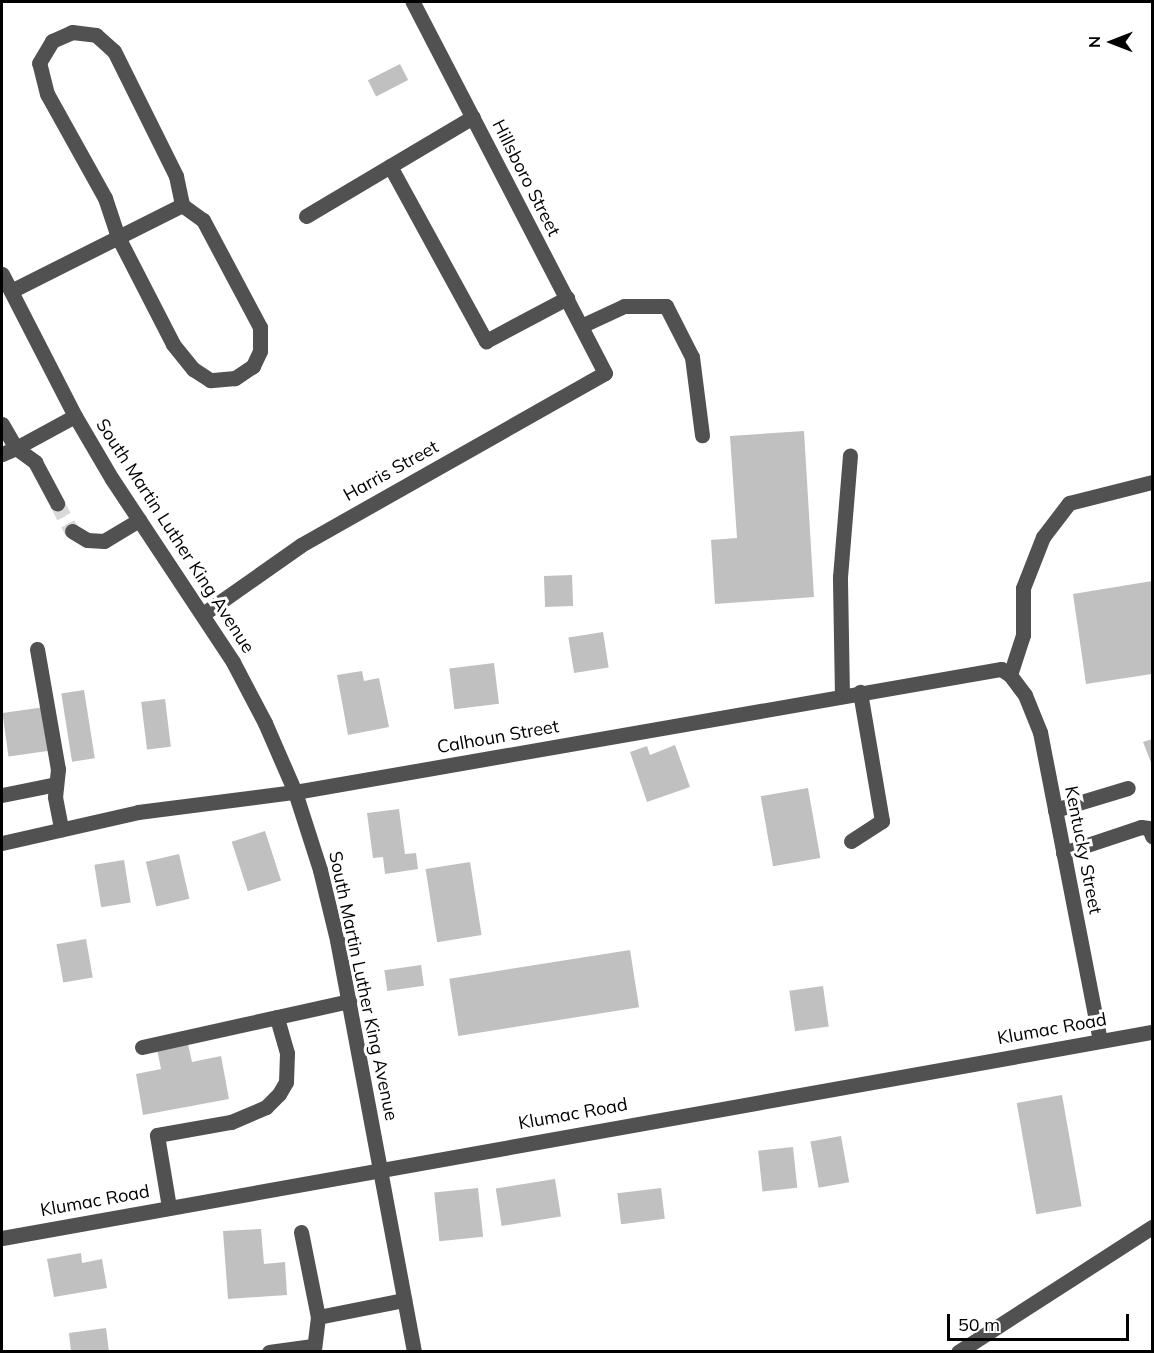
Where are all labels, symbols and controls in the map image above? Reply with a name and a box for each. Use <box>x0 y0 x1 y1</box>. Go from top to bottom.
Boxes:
north arrow <box>1082 12 1142 72</box>
text: N <box>1084 36 1104 48</box>
street label: Hillsboro Street <box>487 116 565 240</box>
street label: South Martin Luther King Avenue <box>91 415 259 657</box>
street label: Harris Street <box>340 436 442 506</box>
street label: Calhoun Street <box>435 716 561 758</box>
street label: Kentucky Street <box>1060 784 1106 916</box>
street label: South Martin Luther King Avenue <box>324 849 402 1123</box>
street label: Klumac Road <box>996 1009 1108 1049</box>
street label: Klumac Road <box>517 1094 629 1134</box>
street label: Klumac Road <box>39 1181 151 1221</box>
scale bar <box>950 1302 1132 1340</box>
text: 50 m <box>958 1313 1000 1336</box>

